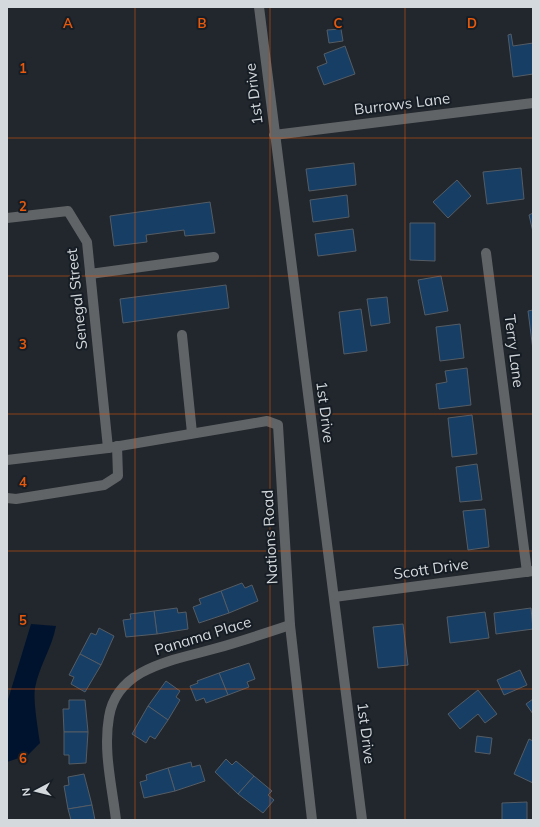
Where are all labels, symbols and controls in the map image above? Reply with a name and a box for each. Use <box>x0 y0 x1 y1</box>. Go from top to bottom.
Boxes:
text: A <box>63 15 73 31</box>
text: B <box>198 15 207 31</box>
text: C <box>334 15 343 31</box>
text: D <box>467 15 477 31</box>
text: 1 <box>19 60 27 76</box>
street label: 1st Drive <box>240 62 267 126</box>
street label: Burrows Lane <box>353 88 451 119</box>
text: 2 <box>19 198 27 214</box>
street label: Senegal Street <box>62 248 91 351</box>
street label: Terry Lane <box>501 313 528 389</box>
text: 3 <box>19 336 27 352</box>
street label: 1st Drive <box>312 380 339 444</box>
text: 4 <box>19 474 27 490</box>
street label: Nations Road <box>258 489 281 585</box>
street label: Scott Drive <box>392 554 470 583</box>
text: 5 <box>19 612 27 628</box>
street label: Panama Place <box>152 612 253 659</box>
street label: 1st Drive <box>353 701 380 765</box>
text: 6 <box>19 750 27 766</box>
north arrow <box>16 771 56 811</box>
text: N <box>19 787 34 797</box>

